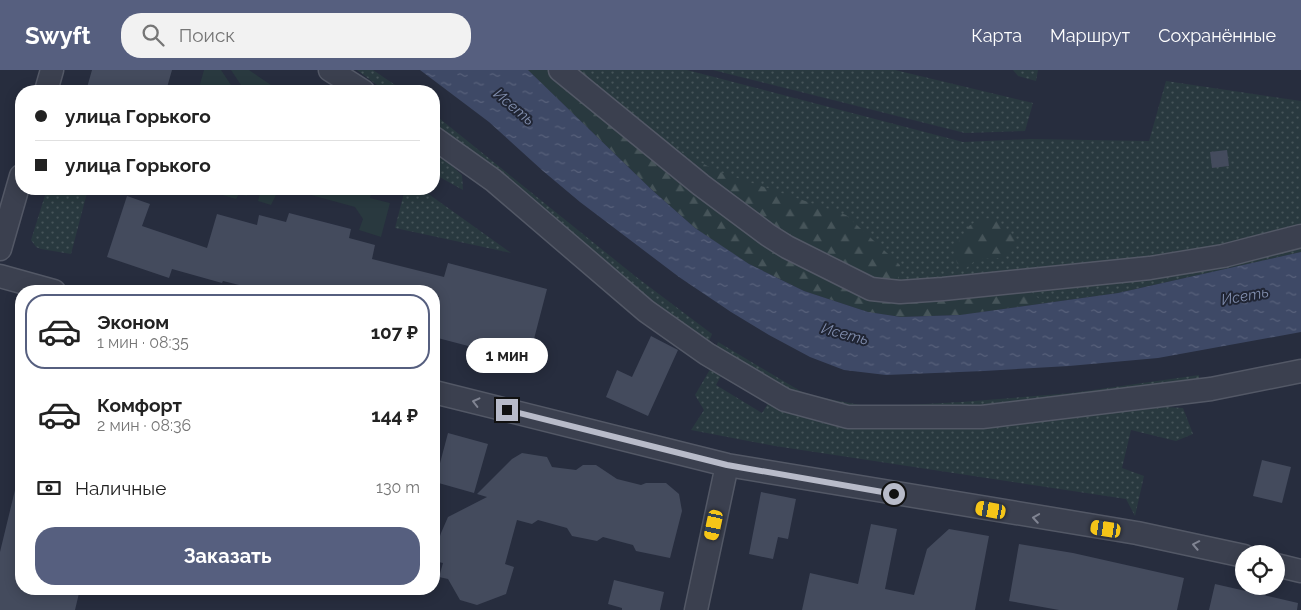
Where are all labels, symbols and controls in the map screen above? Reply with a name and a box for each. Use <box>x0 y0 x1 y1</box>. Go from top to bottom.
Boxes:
search box <box>121 13 471 58</box>
text: Swyft <box>25 21 91 50</box>
icon: search <box>139 21 167 49</box>
text: Поиск <box>179 24 235 46</box>
text: Карта <box>971 25 1022 46</box>
text: Маршрут <box>1050 25 1130 46</box>
text: Сохранённые <box>1158 25 1276 46</box>
water label: Исеть <box>490 85 538 129</box>
text: улица Горького <box>65 105 211 127</box>
text: улица Горького <box>65 154 211 176</box>
water label: Исеть <box>1220 283 1270 309</box>
icon: car <box>37 309 82 354</box>
text: Эконом <box>97 311 169 333</box>
water label: Исеть <box>820 319 870 349</box>
text: 107 ₽ <box>371 321 418 343</box>
text: 1 мин · 08:35 <box>97 333 189 352</box>
callout: 1 мин <box>466 338 548 372</box>
text: 1 мин <box>486 346 528 365</box>
icon: car <box>37 392 82 437</box>
text: Комфорт <box>97 394 182 416</box>
one-way arrow <box>472 397 481 408</box>
route end <box>496 399 518 421</box>
text: 144 ₽ <box>371 404 418 426</box>
text: 2 мин · 08:36 <box>97 416 191 435</box>
icon: cash <box>35 474 63 502</box>
text: Наличные <box>75 477 166 499</box>
text: 130 m <box>376 478 420 497</box>
route start <box>883 483 905 505</box>
car <box>974 500 1007 520</box>
car <box>703 509 724 541</box>
one-way arrow <box>1032 513 1041 523</box>
car <box>1090 519 1121 539</box>
button: Заказать <box>35 527 420 585</box>
one-way arrow <box>1192 540 1201 551</box>
map controls <box>1235 545 1285 595</box>
button: locate <box>1235 545 1285 595</box>

